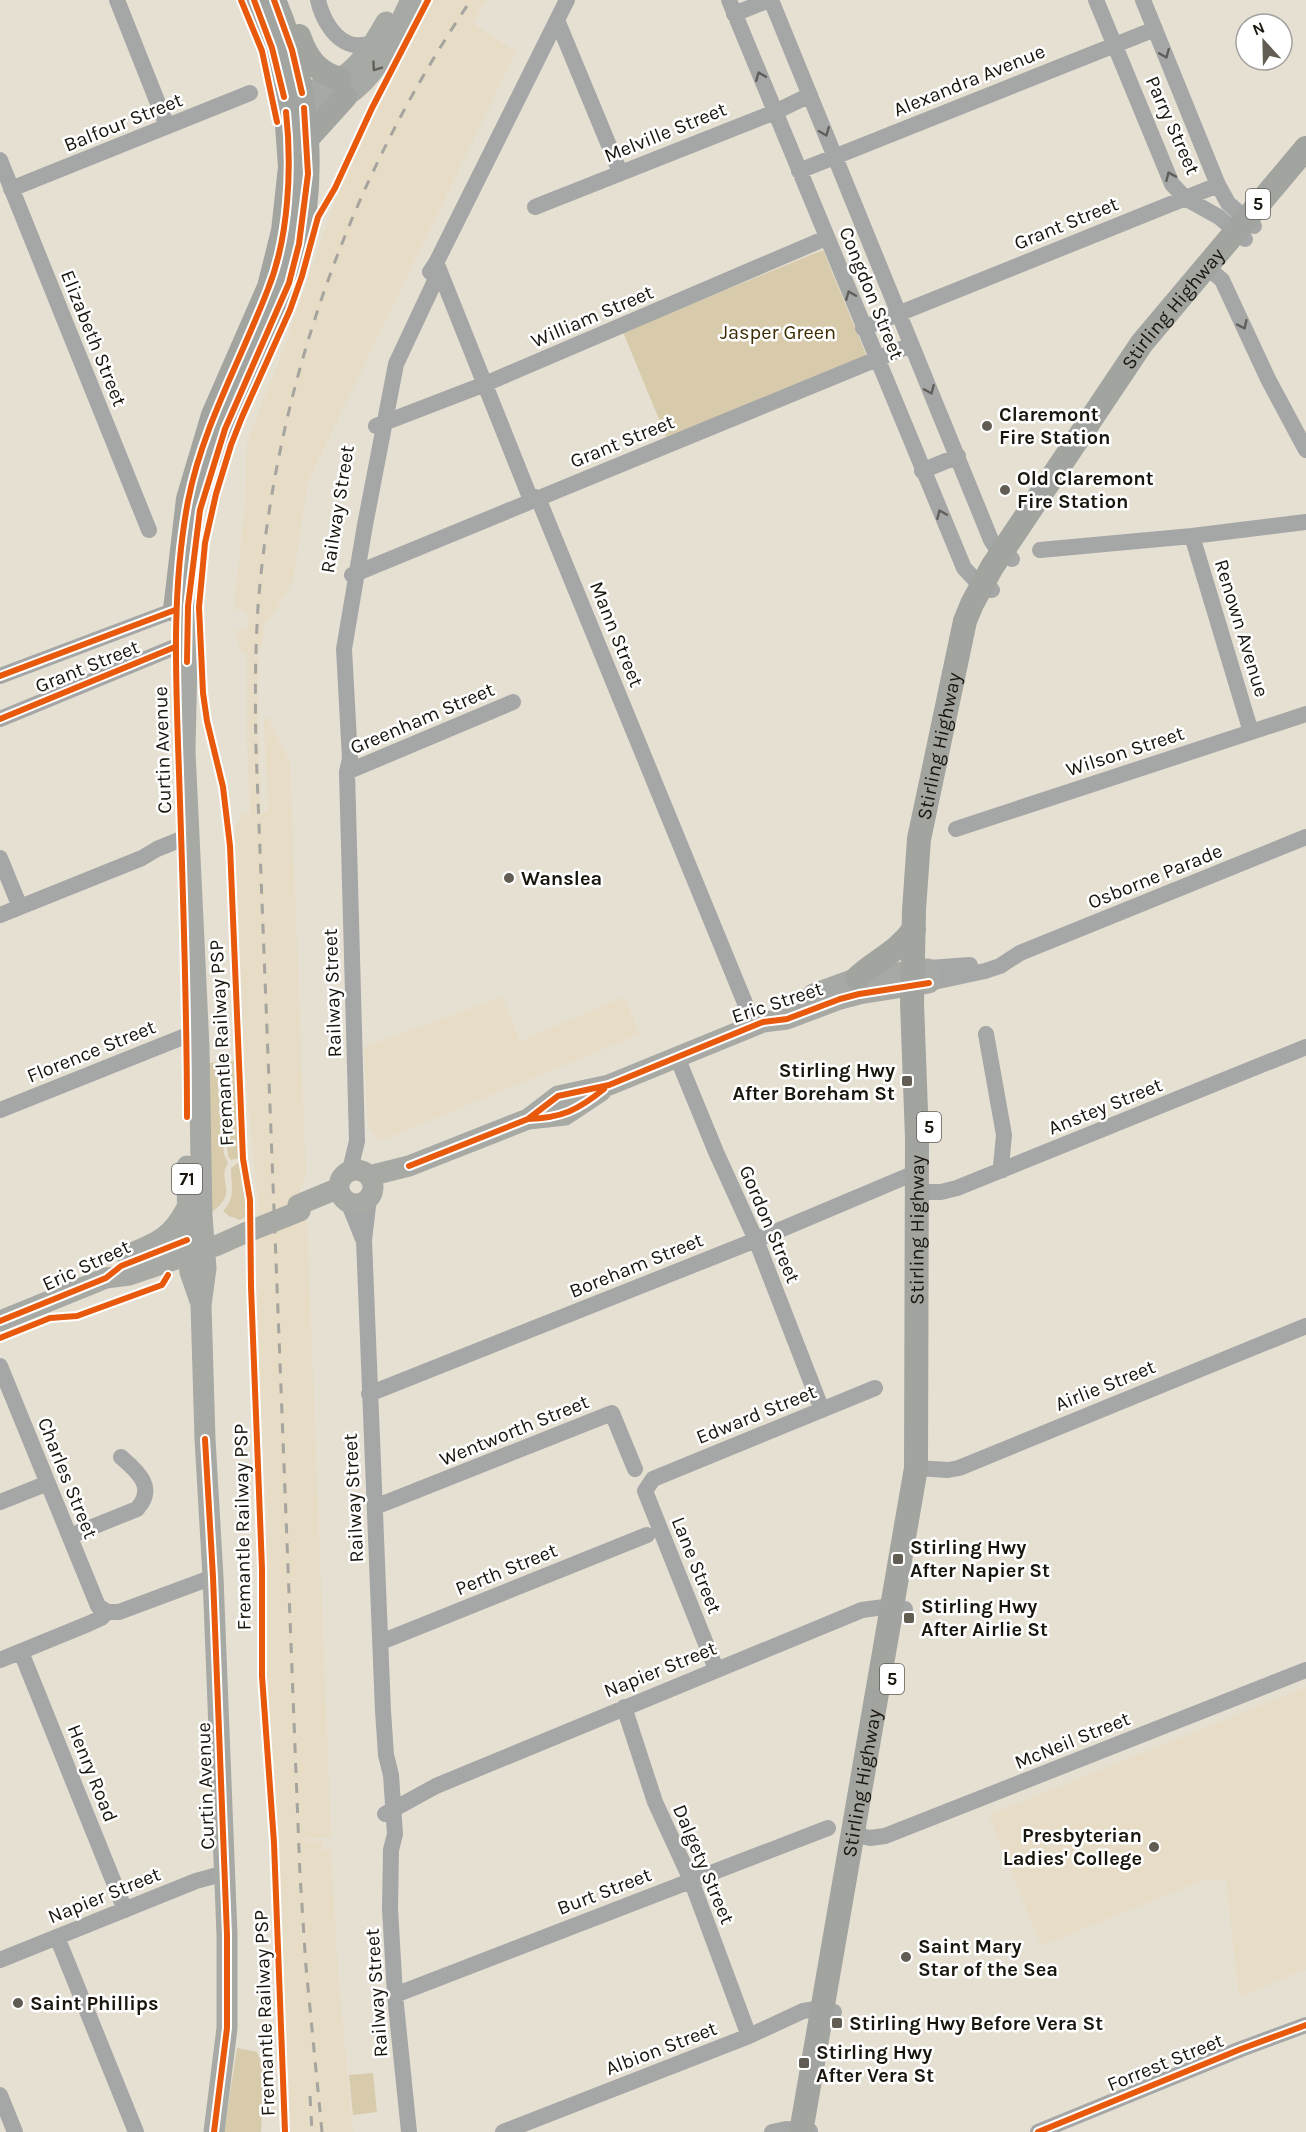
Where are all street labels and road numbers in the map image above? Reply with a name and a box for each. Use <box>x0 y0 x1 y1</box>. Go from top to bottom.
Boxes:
street label: Alexandra Avenue <box>890 40 1048 121</box>
street label: Parry Street <box>1141 72 1205 179</box>
street label: Balfour Street <box>61 88 186 157</box>
street label: Melville Street <box>601 97 730 167</box>
road number: 5 <box>1246 189 1270 219</box>
street label: Grant Street <box>1011 192 1122 255</box>
street label: Congdon Street <box>834 223 909 363</box>
street label: Stirling Highway <box>1117 243 1229 374</box>
street label: Elizabeth Street <box>56 267 131 410</box>
street label: William Street <box>528 280 657 353</box>
street label: Grant Street <box>567 410 678 473</box>
street label: Railway Street <box>316 443 359 575</box>
street label: Renown Avenue <box>1210 557 1273 700</box>
street label: Mann Street <box>585 578 648 691</box>
street label: Grant Street <box>32 635 143 698</box>
street label: Stirling Highway <box>912 671 966 822</box>
street label: Greenham Street <box>347 678 498 759</box>
street label: Curtin Avenue <box>149 686 176 814</box>
street label: Wilson Street <box>1063 721 1187 781</box>
street label: Osborne Parade <box>1085 839 1226 914</box>
street label: Railway Street <box>319 928 346 1058</box>
street label: Fremantle Railway PSP <box>205 939 238 1147</box>
street label: Eric Street <box>729 977 826 1028</box>
street label: Florence Street <box>23 1015 159 1088</box>
street label: Anstey Street <box>1045 1073 1166 1140</box>
road number: 5 <box>917 1112 941 1142</box>
street label: Stirling Highway <box>905 1155 929 1305</box>
street label: Gordon Street <box>734 1162 805 1287</box>
road number: 71 <box>172 1164 202 1194</box>
street label: Boreham Street <box>566 1228 707 1303</box>
street label: Eric Street <box>39 1235 134 1296</box>
street label: Airlie Street <box>1052 1355 1159 1416</box>
street label: Edward Street <box>693 1380 820 1449</box>
street label: Wentworth Street <box>436 1390 593 1471</box>
street label: Charles Street <box>33 1414 102 1543</box>
street label: Fremantle Railway PSP <box>229 1424 256 1630</box>
street label: Railway Street <box>339 1432 368 1563</box>
street label: Lane Street <box>667 1513 727 1617</box>
street label: Perth Street <box>452 1538 561 1600</box>
street label: Napier Street <box>600 1636 720 1703</box>
road number: 5 <box>880 1664 904 1694</box>
street label: Stirling Highway <box>838 1707 886 1859</box>
street label: McNeil Street <box>1011 1707 1134 1774</box>
street label: Henry Road <box>63 1721 123 1825</box>
street label: Curtin Avenue <box>192 1722 219 1850</box>
street label: Dalgety Street <box>668 1801 739 1928</box>
street label: Napier Street <box>44 1862 164 1929</box>
street label: Burt Street <box>554 1863 655 1920</box>
street label: Fremantle Railway PSP <box>249 1909 280 2117</box>
street label: Railway Street <box>360 1927 392 2058</box>
street label: Albion Street <box>602 2016 721 2080</box>
street label: Forrest Street <box>1104 2029 1227 2096</box>

